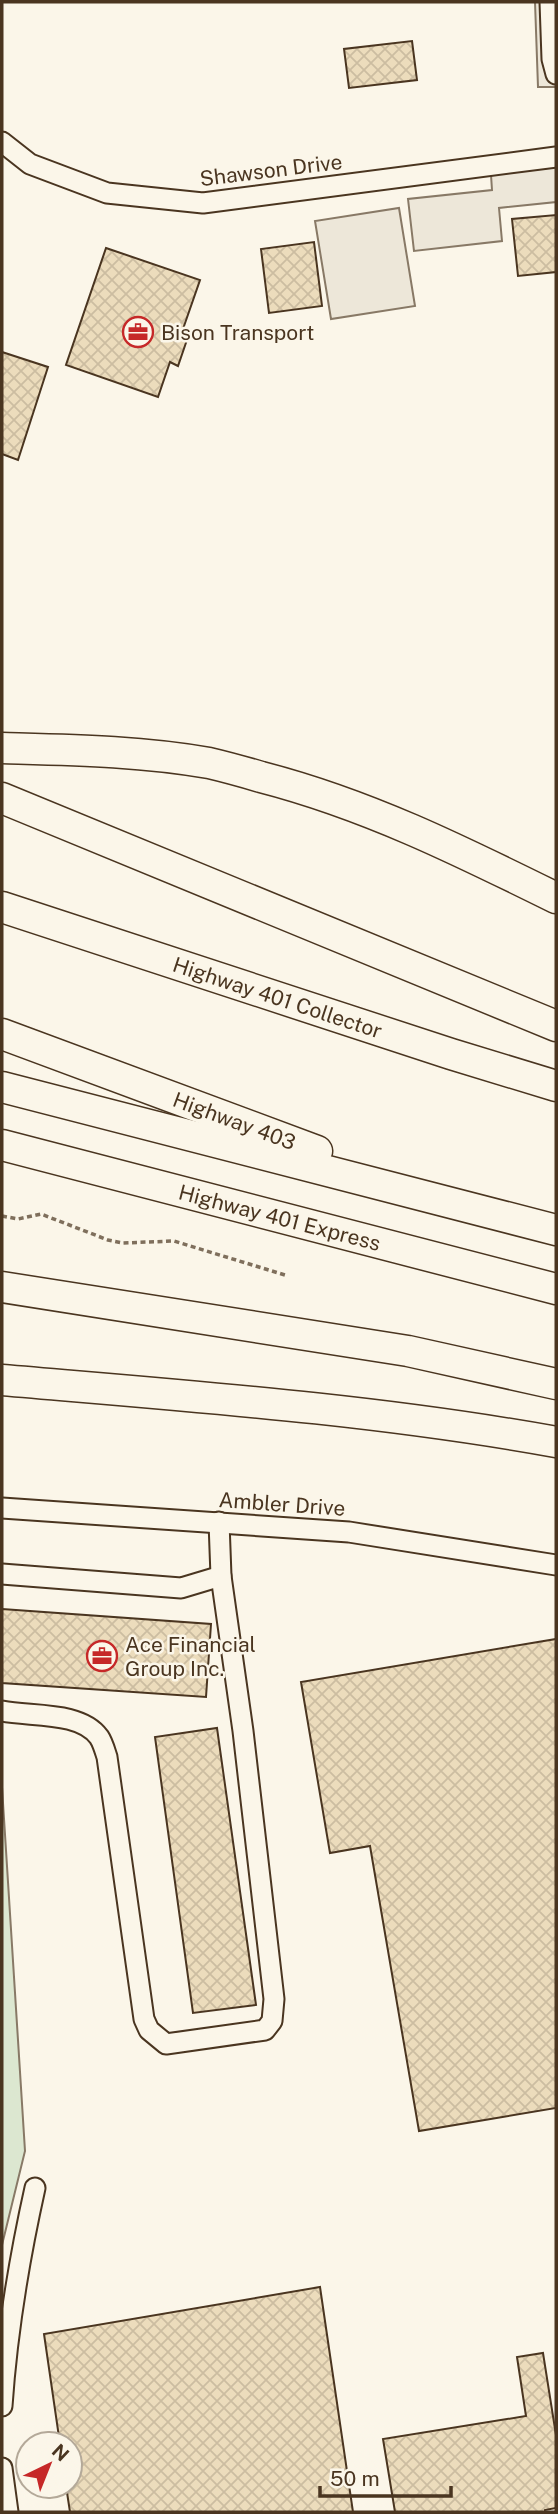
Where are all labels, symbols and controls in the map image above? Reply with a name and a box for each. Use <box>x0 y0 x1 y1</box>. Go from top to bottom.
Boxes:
street label: Shawson Drive <box>198 149 344 191</box>
office icon: Bison Transport <box>121 315 155 349</box>
place label: Bison Transport <box>161 320 314 345</box>
street label: Highway 401 Collector <box>170 951 385 1043</box>
street label: Highway 403 <box>170 1086 299 1155</box>
street label: Highway 401 Express <box>176 1179 383 1255</box>
street label: Ambler Drive <box>218 1487 346 1521</box>
place label: Ace Financial Group Inc. <box>125 1632 256 1681</box>
office icon: Ace Financial Group Inc. <box>85 1639 119 1673</box>
north arrow <box>14 2430 84 2500</box>
text: N <box>48 2439 74 2466</box>
scale bar <box>320 2454 451 2498</box>
text: 50 m <box>330 2466 380 2491</box>

